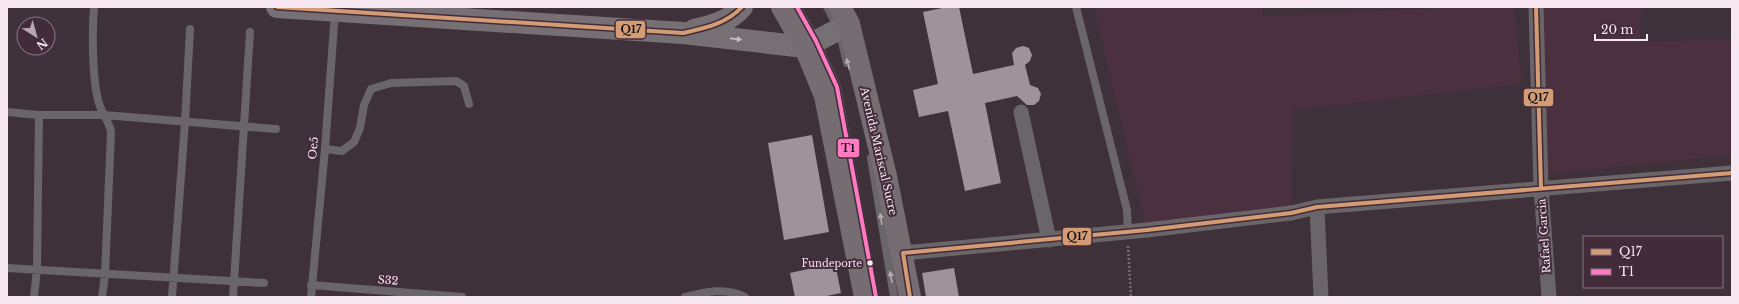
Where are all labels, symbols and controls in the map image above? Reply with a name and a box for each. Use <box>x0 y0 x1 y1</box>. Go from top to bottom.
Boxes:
north arrow <box>16 16 56 56</box>
scale bar <box>1595 16 1647 42</box>
line badge: Q17 <box>615 20 646 39</box>
text: Q17 <box>621 22 642 36</box>
text: 20 m <box>1601 22 1633 37</box>
text: N <box>33 35 50 53</box>
one-way arrow <box>729 36 742 42</box>
one-way arrow <box>844 58 850 71</box>
street label: Avenida Mariscal Sucre <box>857 85 901 216</box>
line badge: Q17 <box>1523 88 1554 107</box>
text: Q17 <box>1528 90 1549 104</box>
street label: Oe5 <box>305 136 321 160</box>
line badge: T1 <box>837 138 860 158</box>
text: T1 <box>841 141 855 155</box>
street label: Rafael Garcia <box>1534 197 1554 274</box>
one-way arrow <box>878 213 884 225</box>
line badge: Q17 <box>1062 227 1092 246</box>
text: Q17 <box>1067 229 1088 243</box>
legend <box>1583 236 1723 288</box>
text: Q17 <box>1619 244 1643 259</box>
place label: Fundeporte <box>802 257 862 270</box>
marker: Fundeporte <box>865 258 875 268</box>
text: T1 <box>1619 264 1634 279</box>
one-way arrow <box>887 271 893 283</box>
street label: S32 <box>377 272 399 288</box>

